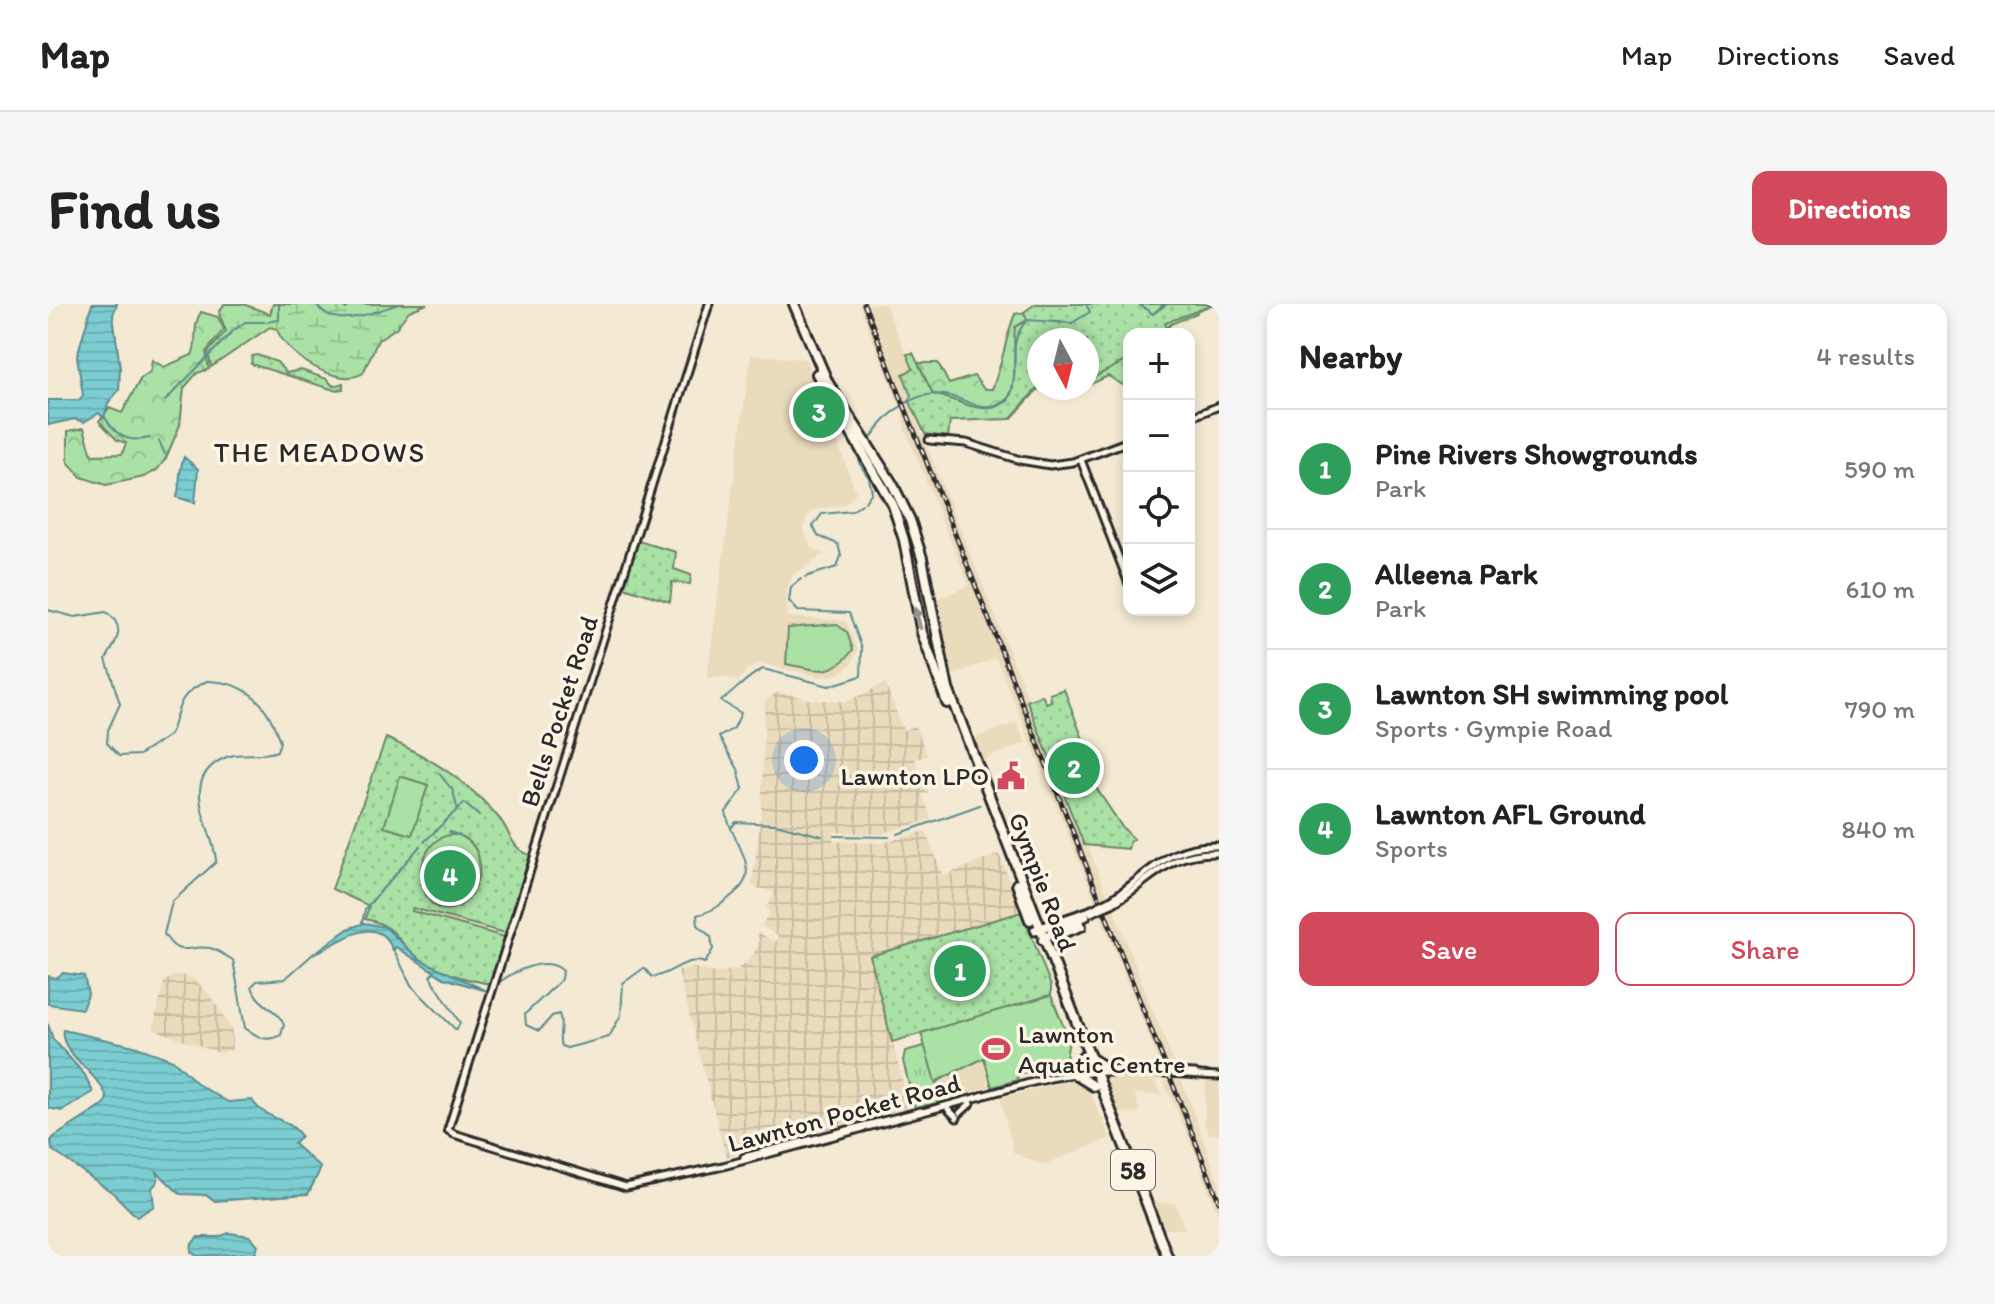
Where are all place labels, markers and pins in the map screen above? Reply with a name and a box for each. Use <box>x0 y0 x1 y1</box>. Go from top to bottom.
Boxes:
pin: 3 <box>793 382 845 442</box>
pin: 2 <box>1048 738 1100 798</box>
place label: Lawnton LPO <box>840 760 989 792</box>
public building icon: Lawnton LPO <box>996 761 1026 791</box>
pin: 4 <box>424 846 476 906</box>
pin: 1 <box>934 941 986 1001</box>
place label: Lawnton Aquatic Centre <box>1018 1018 1186 1080</box>
sports icon: Lawnton Aquatic Centre <box>981 1034 1011 1064</box>

